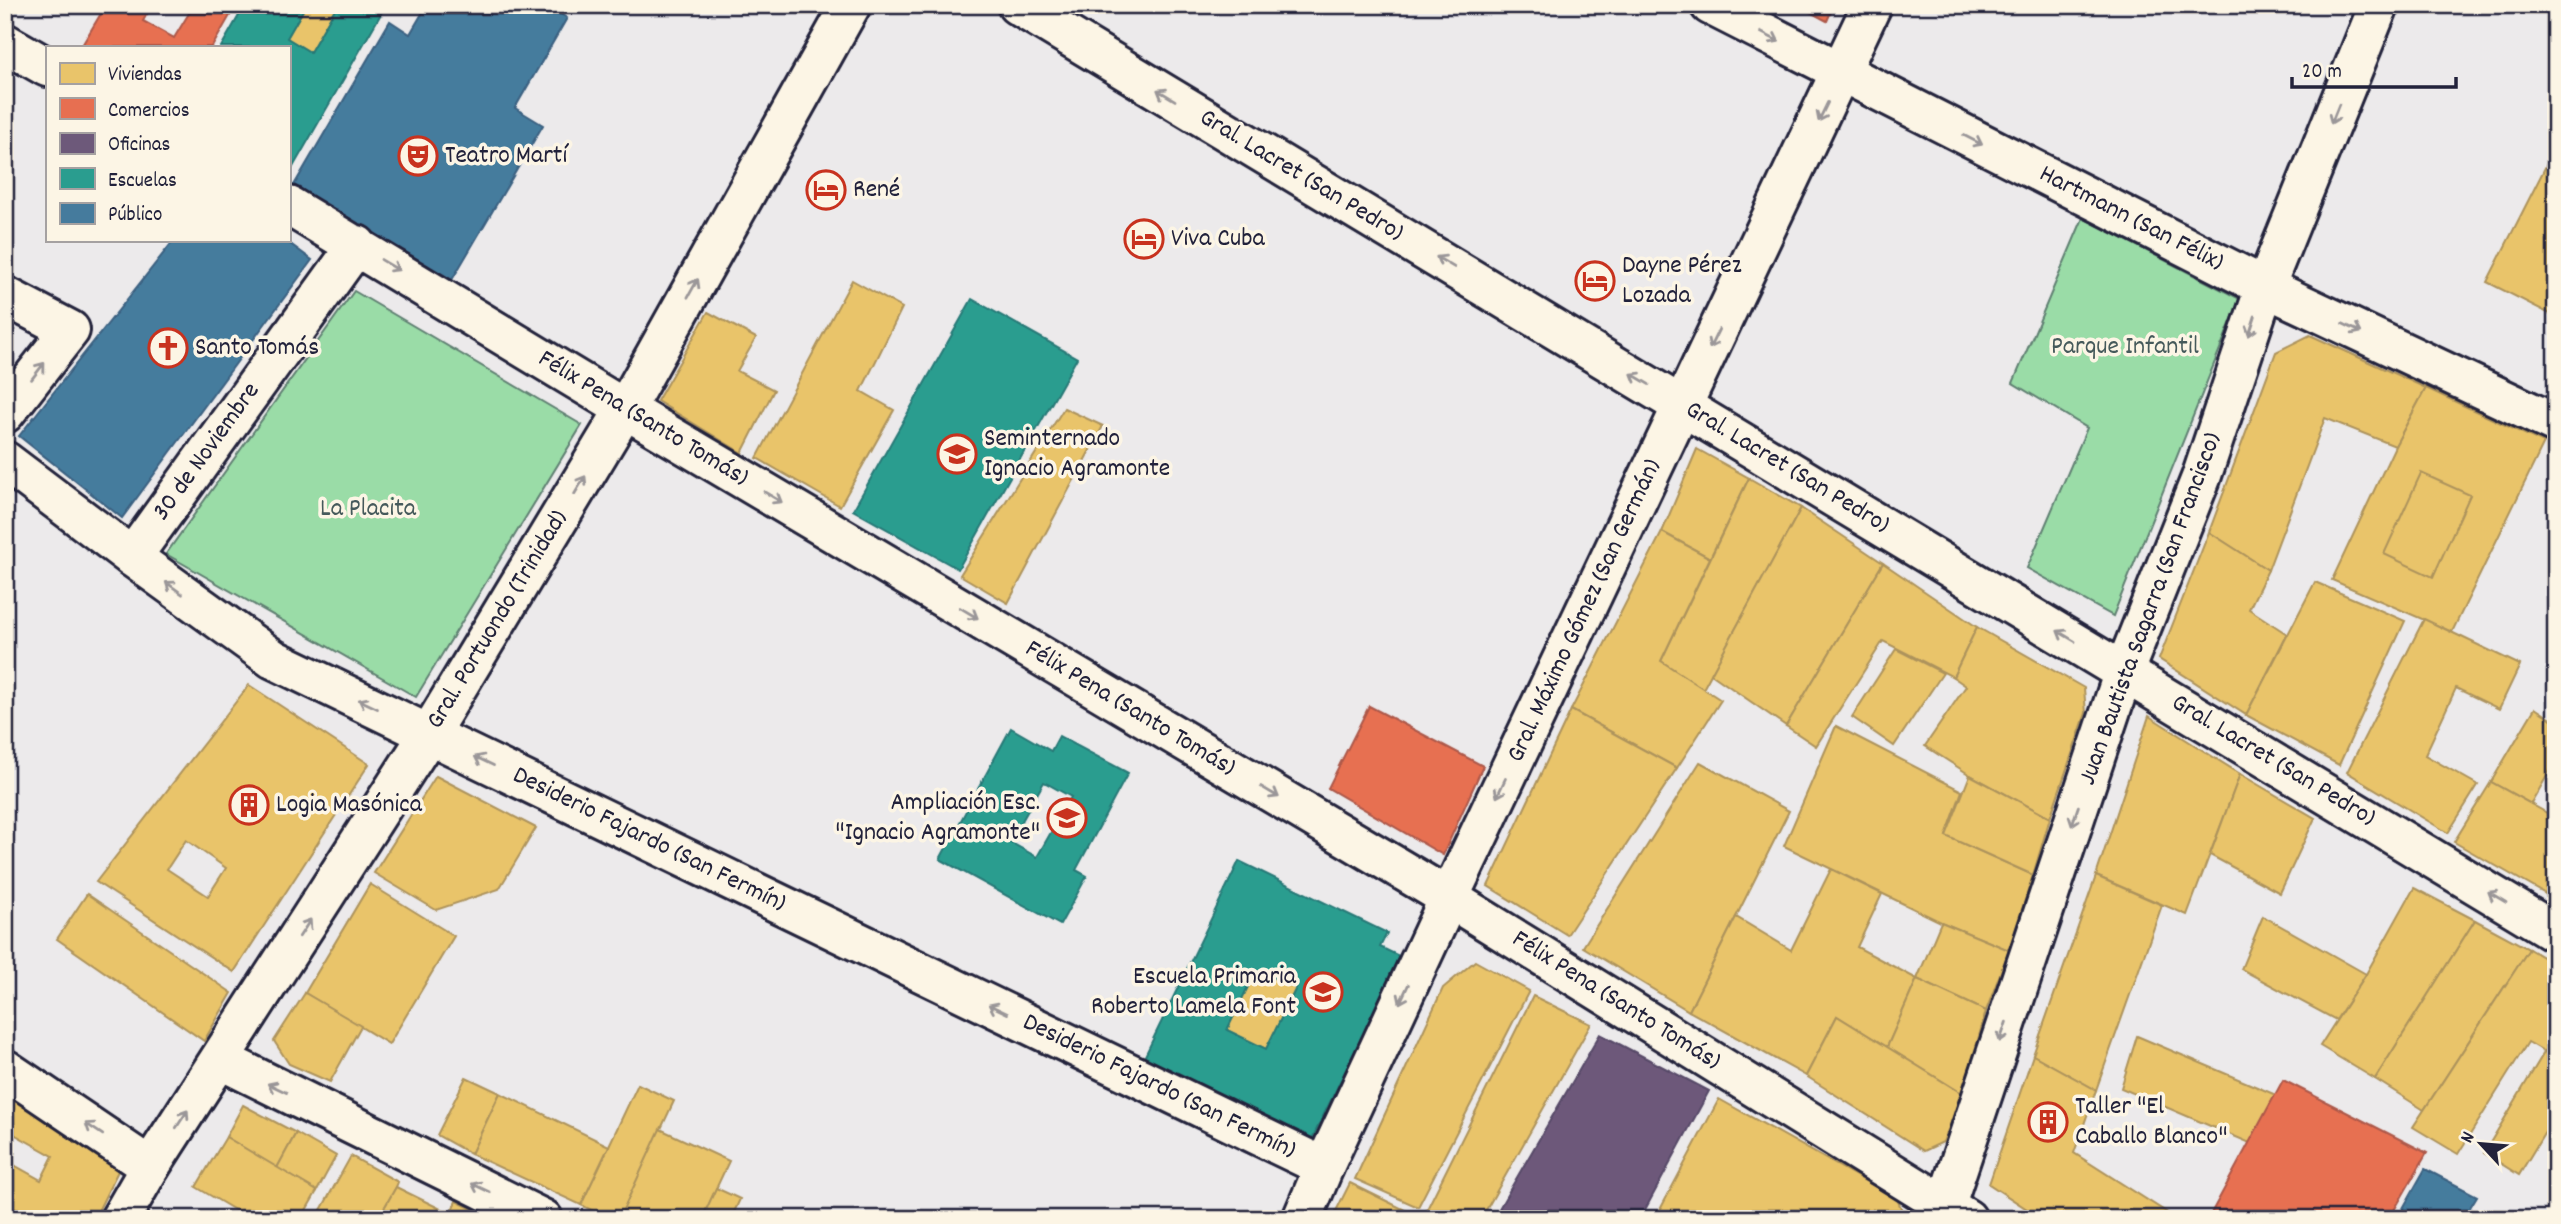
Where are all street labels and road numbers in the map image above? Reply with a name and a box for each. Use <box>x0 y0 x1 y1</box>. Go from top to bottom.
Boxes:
street label: Gral. Lacret (San Pedro) <box>1192 100 1410 252</box>
street label: Hartmann (San Félix) <box>2032 156 2230 282</box>
street label: Félix Pena (Santo Tomás) <box>531 341 755 497</box>
street label: 30 de Noviembre <box>144 375 270 529</box>
street label: Gral. Lacret (San Pedro) <box>1678 392 1896 544</box>
street label: Juan Bautista Sagarra (San Francisco) <box>2070 428 2232 790</box>
street label: Gral. Máximo Gómez (San Germán) <box>1498 453 1672 769</box>
street label: Gral. Portuondo (Trinidad) <box>418 503 578 737</box>
street label: Félix Pena (Santo Tomás) <box>1018 631 1242 787</box>
street label: Gral. Lacret (San Pedro) <box>2164 685 2382 837</box>
street label: Desiderio Fajardo (San Fermín) <box>506 758 792 922</box>
street label: Félix Pena (Santo Tomás) <box>1504 922 1728 1080</box>
street label: Desiderio Fajardo (San Fermín) <box>1016 1005 1302 1169</box>

